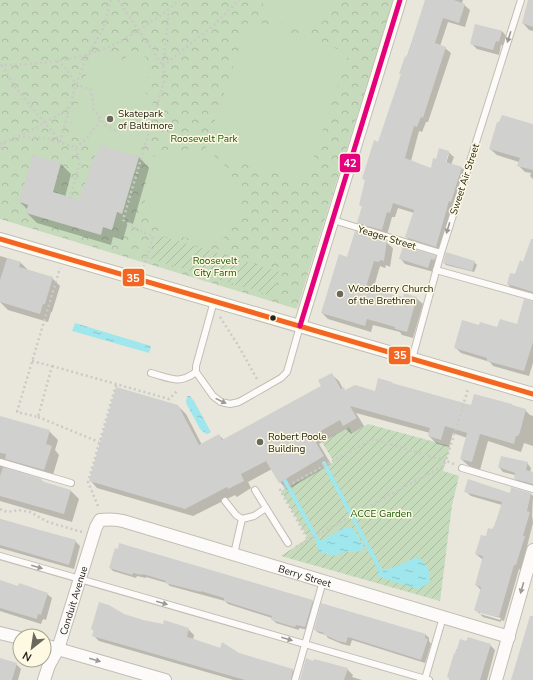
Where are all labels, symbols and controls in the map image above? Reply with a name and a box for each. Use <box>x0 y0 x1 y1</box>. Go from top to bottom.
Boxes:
one-way arrow <box>506 31 512 43</box>
place label: Skatepark of Baltimore <box>118 107 173 133</box>
marker: Skatepark of Baltimore <box>105 114 115 124</box>
park label: Roosevelt Park <box>170 132 239 146</box>
street label: Sweet Air Street <box>447 141 483 217</box>
line badge: 42 <box>339 153 361 173</box>
text: 42 <box>343 156 357 171</box>
street label: Yeager Street <box>355 222 418 254</box>
one-way arrow <box>445 222 451 234</box>
park label: Roosevelt City Farm <box>193 254 238 280</box>
line badge: 35 <box>122 268 145 287</box>
text: 35 <box>126 271 140 286</box>
place label: Woodberry Church of the Brethren <box>348 282 434 308</box>
marker: Woodberry Church of the Brethren <box>335 289 345 299</box>
unlabelled marker <box>268 313 278 323</box>
line badge: 35 <box>388 346 411 365</box>
text: 35 <box>393 348 407 363</box>
one-way arrow <box>215 398 227 404</box>
place label: Robert Poole Building <box>268 430 327 456</box>
marker: Robert Poole Building <box>255 437 265 447</box>
park label: ACCE Garden <box>350 507 412 521</box>
street label: Berry Street <box>276 562 333 591</box>
one-way arrow <box>31 564 44 570</box>
street label: Conduit Avenue <box>57 565 91 637</box>
one-way arrow <box>519 582 525 594</box>
one-way arrow <box>157 600 169 606</box>
north arrow <box>12 628 52 668</box>
one-way arrow <box>281 636 293 642</box>
text: N <box>20 648 35 665</box>
one-way arrow <box>90 657 102 663</box>

